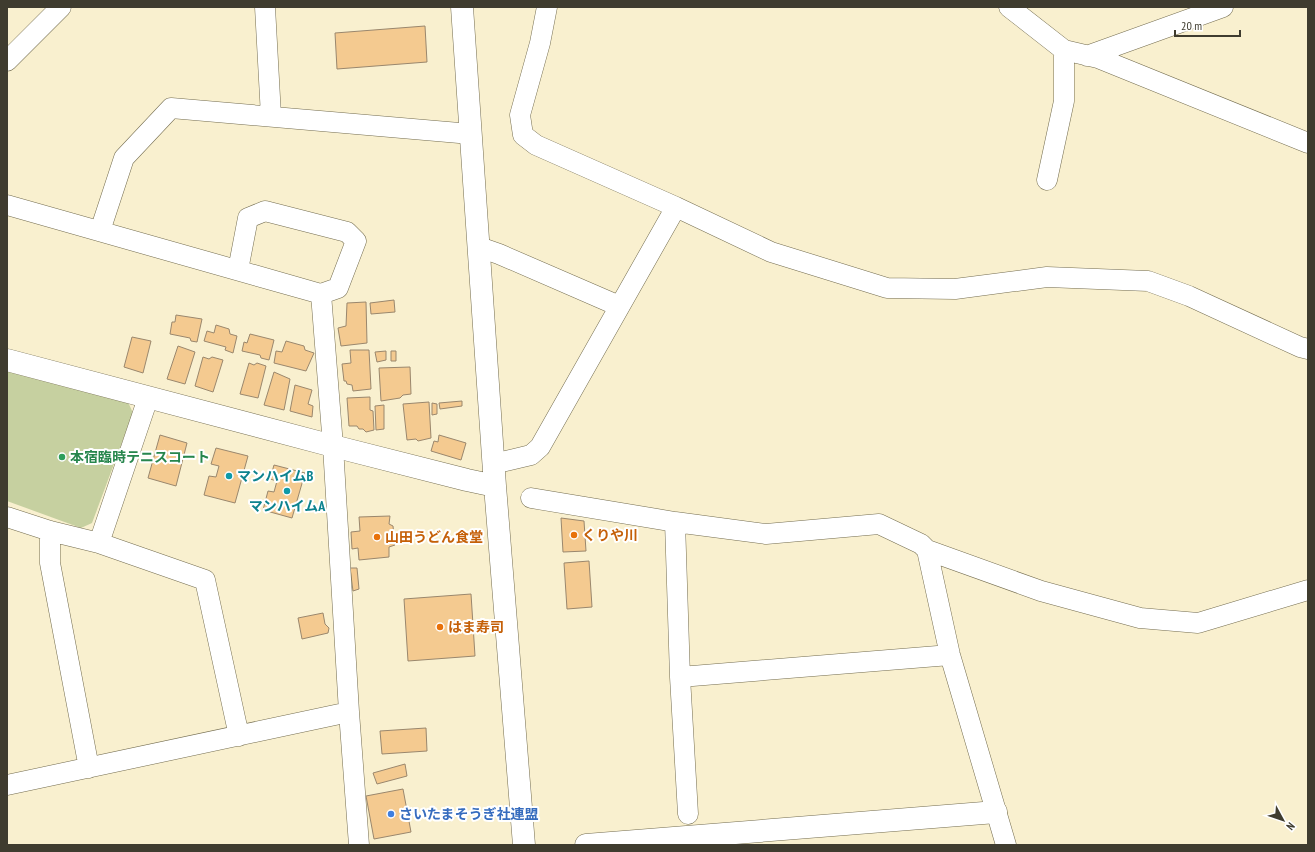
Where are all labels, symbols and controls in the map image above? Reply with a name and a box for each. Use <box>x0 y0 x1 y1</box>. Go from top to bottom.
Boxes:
scale bar <box>1175 12 1240 38</box>
text: 20 m <box>1181 18 1202 33</box>
place label: 本宿臨時テニスコート <box>70 448 210 466</box>
marker: 本宿臨時テニスコート <box>57 452 67 462</box>
place label: マンハイムB <box>237 467 313 485</box>
marker: マンハイムB <box>224 471 234 481</box>
marker: マンハイムA <box>282 486 292 496</box>
place label: マンハイムA <box>249 497 326 515</box>
place label: くりや川 <box>582 526 638 544</box>
place label: 山田うどん食堂 <box>385 528 483 546</box>
marker: くりや川 <box>569 530 579 540</box>
marker: 山田うどん食堂 <box>372 532 382 542</box>
place label: はま寿司 <box>448 618 504 636</box>
marker: はま寿司 <box>435 622 445 632</box>
north arrow <box>1263 800 1303 840</box>
place label: さいたまそうぎ社連盟 <box>399 805 539 823</box>
marker: さいたまそうぎ社連盟 <box>386 809 396 819</box>
text: N <box>1283 820 1298 833</box>

